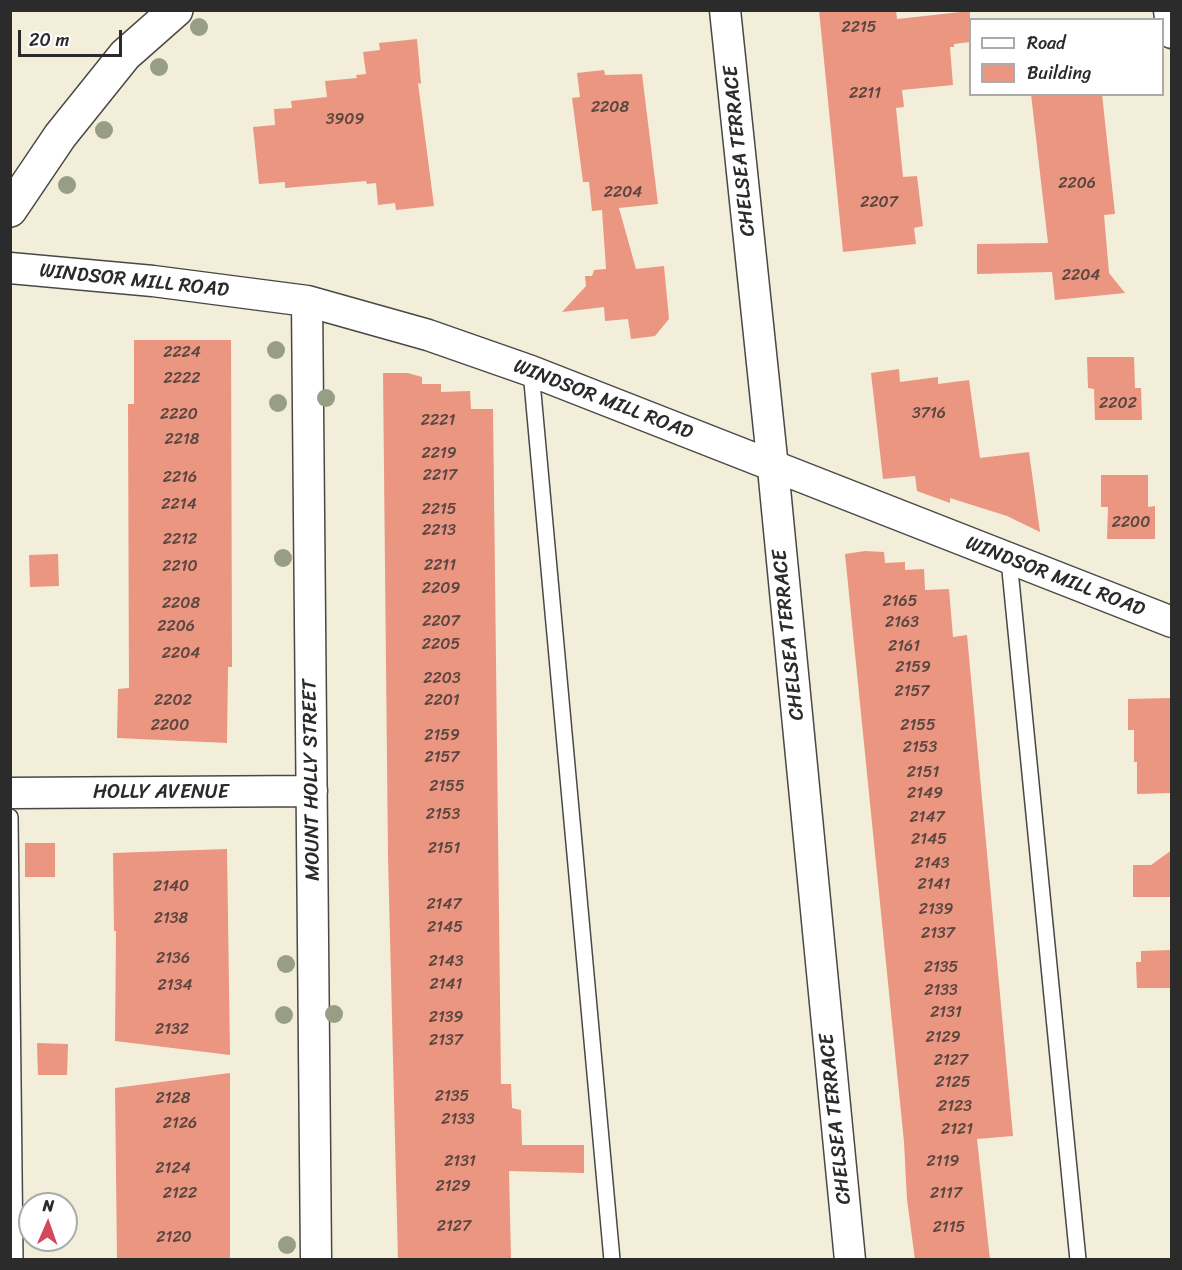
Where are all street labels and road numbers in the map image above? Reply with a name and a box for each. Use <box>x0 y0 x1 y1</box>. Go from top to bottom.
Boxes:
street label: CHELSEA TERRACE <box>719 64 761 238</box>
street label: WINDSOR MILL ROAD <box>38 259 230 303</box>
street label: WINDSOR MILL ROAD <box>510 355 696 445</box>
street label: WINDSOR MILL ROAD <box>962 532 1148 622</box>
street label: CHELSEA TERRACE <box>768 548 810 722</box>
street label: MOUNT HOLLY STREET <box>298 679 326 881</box>
street label: HOLLY AVENUE <box>93 781 229 805</box>
street label: CHELSEA TERRACE <box>815 1032 857 1206</box>

